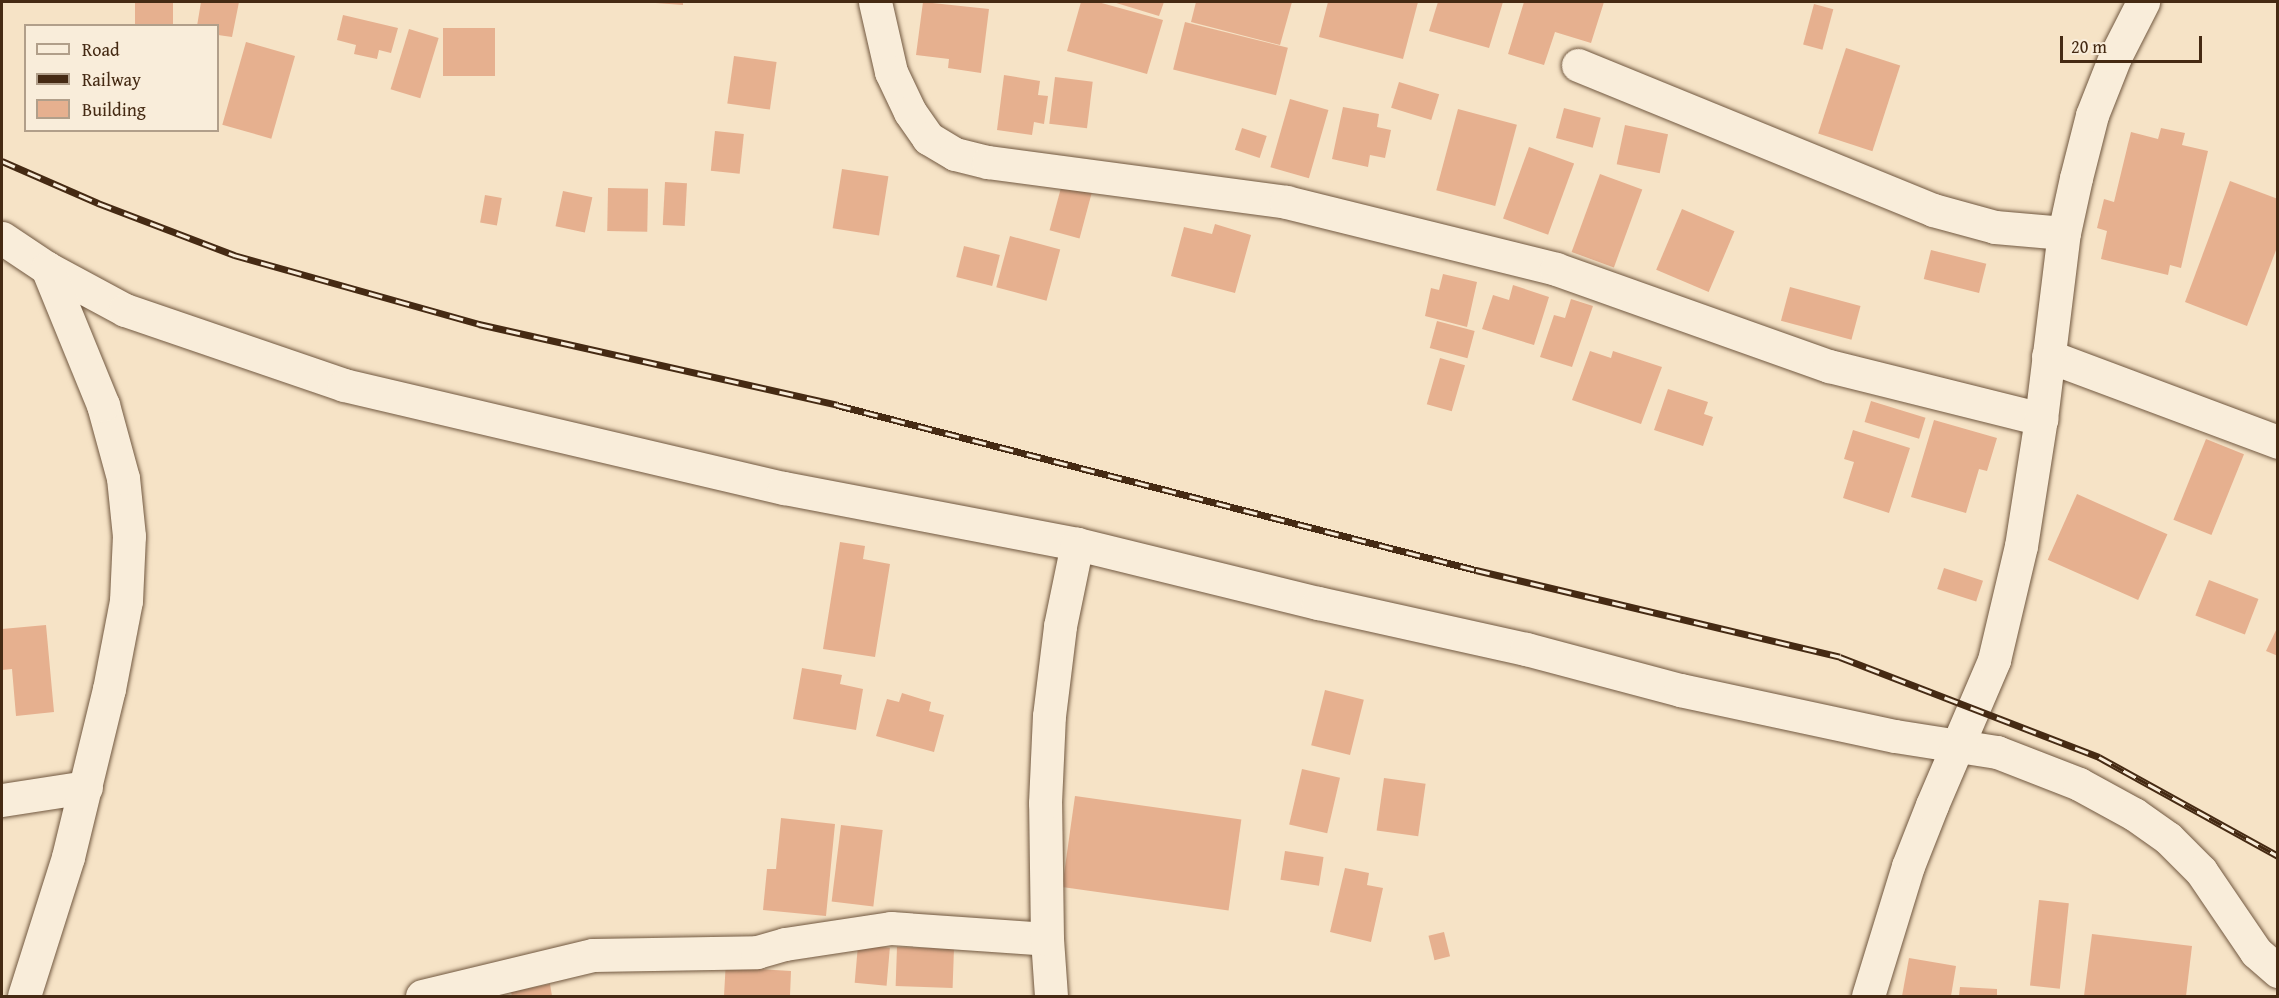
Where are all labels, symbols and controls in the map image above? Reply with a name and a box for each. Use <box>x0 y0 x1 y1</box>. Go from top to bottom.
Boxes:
legend <box>24 24 219 132</box>
scale bar <box>2063 24 2206 62</box>
text: 20 m <box>2071 33 2107 60</box>
text: Road <box>82 36 120 63</box>
text: Railway <box>82 66 141 93</box>
text: Building <box>82 96 146 123</box>

